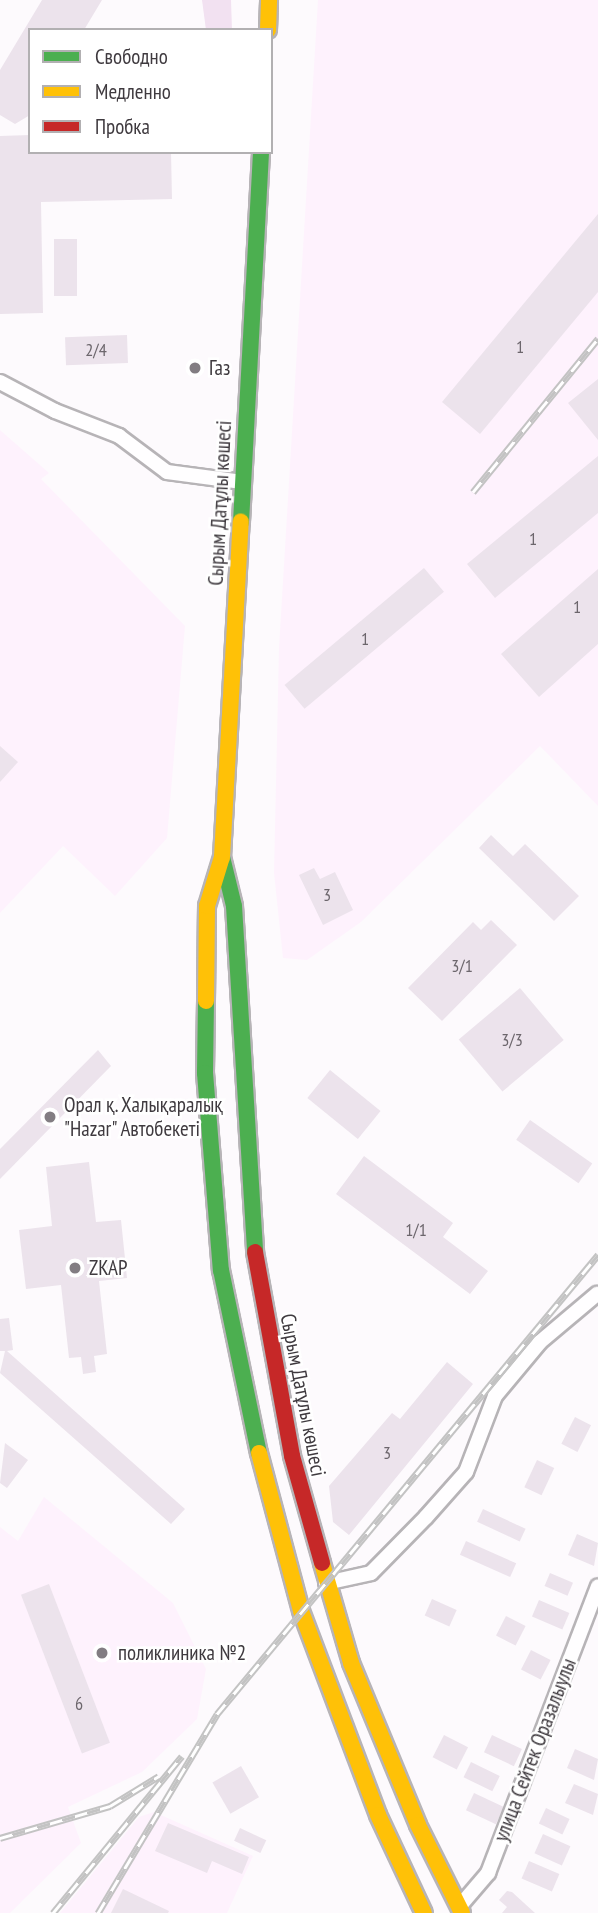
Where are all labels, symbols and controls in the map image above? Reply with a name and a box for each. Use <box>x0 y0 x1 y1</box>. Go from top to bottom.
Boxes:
legend <box>28 28 273 154</box>
text: Свободно <box>95 43 168 70</box>
text: Медленно <box>95 78 171 105</box>
text: Пробка <box>95 113 150 140</box>
house number: 1 <box>516 336 524 358</box>
house number: 2/4 <box>85 339 107 361</box>
place label: Газ <box>209 355 230 381</box>
marker: Газ <box>187 360 203 376</box>
street label: Сырым Датұлы көшесі <box>203 420 237 586</box>
house number: 1 <box>529 528 537 550</box>
house number: 1 <box>573 596 581 618</box>
house number: 1 <box>361 628 369 650</box>
house number: 3 <box>323 884 331 906</box>
house number: 3/1 <box>451 955 473 977</box>
house number: 3/3 <box>501 1029 523 1051</box>
place label: Орал қ. Халықаралық "Hazar" Автобекеті <box>64 1092 225 1142</box>
marker: Орал қ. Халықаралық "Hazar" Автобекеті <box>42 1109 58 1125</box>
house number: 1/1 <box>405 1219 427 1241</box>
place label: ZKAP <box>89 1255 127 1281</box>
marker: ZKAP <box>67 1260 83 1276</box>
street label: Сырым Датұлы көшесі <box>275 1311 331 1479</box>
house number: 3 <box>383 1442 391 1464</box>
place label: поликлиника №2 <box>118 1640 246 1666</box>
marker: поликлиника №2 <box>92 1643 112 1663</box>
street label: улица Сейтек Оразалыулы <box>488 1655 582 1845</box>
house number: 6 <box>75 1693 83 1715</box>

